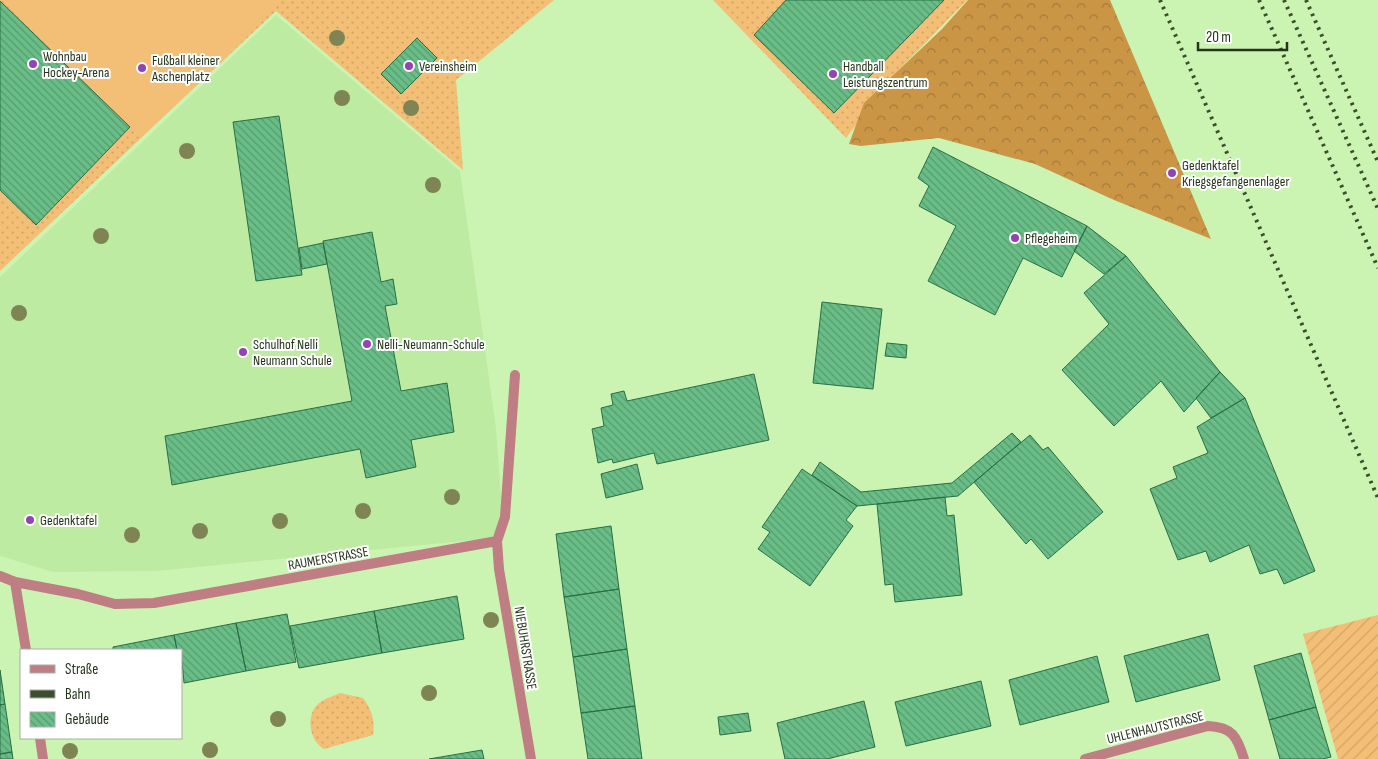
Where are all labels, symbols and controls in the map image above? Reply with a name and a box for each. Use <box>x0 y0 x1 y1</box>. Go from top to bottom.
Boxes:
scale bar <box>1198 20 1287 52</box>
text: 20 m <box>1206 28 1231 47</box>
place label: Wohnbau Hockey-Arena <box>43 48 109 81</box>
place label: Fußball kleiner Aschenplatz <box>151 52 219 85</box>
marker: Wohnbau Hockey-Arena <box>27 58 39 70</box>
place label: Vereinsheim <box>419 58 477 75</box>
place label: Handball Leistungszentrum <box>843 58 928 91</box>
marker: Vereinsheim <box>403 60 415 72</box>
marker: Fußball kleiner Aschenplatz <box>136 62 148 74</box>
marker: Handball Leistungszentrum <box>827 68 839 80</box>
place label: Gedenktafel Kriegsgefangenenlager <box>1182 157 1289 190</box>
marker: Gedenktafel Kriegsgefangenenlager <box>1166 167 1178 179</box>
place label: Pflegeheim <box>1025 230 1077 247</box>
marker: Pflegeheim <box>1009 232 1021 244</box>
place label: Schulhof Nelli Neumann Schule <box>253 336 332 369</box>
place label: Nelli-Neumann-Schule <box>377 336 485 353</box>
marker: Nelli-Neumann-Schule <box>361 338 373 350</box>
marker: Schulhof Nelli Neumann Schule <box>237 346 249 358</box>
place label: Gedenktafel <box>40 512 97 529</box>
marker: Gedenktafel <box>24 514 36 526</box>
street label: RAUMERSTRASSE <box>287 543 370 574</box>
street label: NIEBUHRSTRASSE <box>511 605 541 691</box>
legend <box>20 649 182 739</box>
text: Straße <box>65 660 98 679</box>
text: Bahn <box>65 685 90 704</box>
street label: UHLENHAUTSTRASSE <box>1105 707 1205 748</box>
text: Gebäude <box>65 710 109 729</box>

